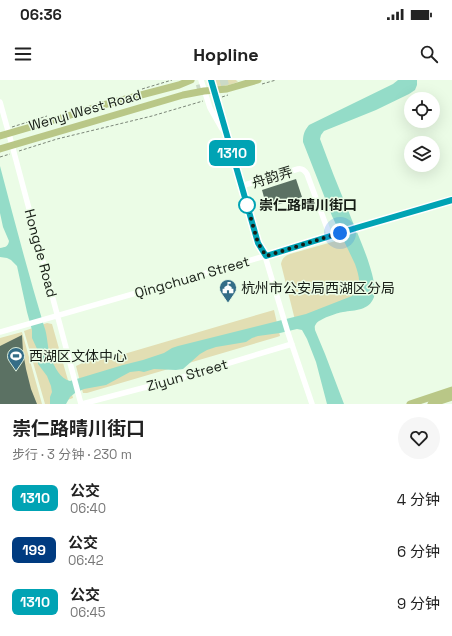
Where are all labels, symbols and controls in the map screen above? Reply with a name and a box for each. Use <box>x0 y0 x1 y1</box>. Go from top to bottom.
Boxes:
text: 06:36 <box>20 5 62 24</box>
icon: menu <box>12 43 34 65</box>
text: Hopline <box>193 43 259 66</box>
icon: search <box>418 43 440 65</box>
street label: Wenyi West Road <box>27 85 143 135</box>
map controls <box>404 92 440 172</box>
button: locate <box>404 92 440 128</box>
button: layers <box>404 136 440 172</box>
line badge: 1310 <box>204 140 260 166</box>
text: 1310 <box>217 144 247 162</box>
street label: 舟韵弄 <box>249 162 295 192</box>
marker: 崇仁路晴川街口 <box>238 196 256 214</box>
place label: 崇仁路晴川街口 <box>259 196 357 214</box>
street label: Hongde Road <box>21 207 61 299</box>
your location <box>330 223 350 243</box>
street label: Qingchuan Street <box>132 252 252 302</box>
public building icon: 杭州市公安局西湖区分局 <box>218 278 238 303</box>
place label: 杭州市公安局西湖区分局 <box>241 279 395 297</box>
sports icon: 西湖区文体中心 <box>6 346 26 371</box>
place label: 西湖区文体中心 <box>29 347 127 365</box>
street label: Ziyun Street <box>144 355 230 395</box>
text: 崇仁路晴川街口 <box>12 416 145 441</box>
button: heart <box>398 417 440 459</box>
text: 步行 · 3 分钟 · 230 m <box>12 446 132 463</box>
text: 公交 <box>70 481 100 500</box>
text: 1310 <box>20 489 50 507</box>
text: 4 分钟 <box>397 490 440 509</box>
text: 06:40 <box>70 500 106 517</box>
text: 公交 <box>68 533 98 552</box>
text: 199 <box>22 541 46 559</box>
text: 6 分钟 <box>397 542 440 561</box>
text: 06:42 <box>68 552 104 569</box>
text: 公交 <box>70 585 100 604</box>
text: 1310 <box>20 593 50 611</box>
text: 9 分钟 <box>397 594 440 613</box>
text: 06:45 <box>70 604 106 621</box>

